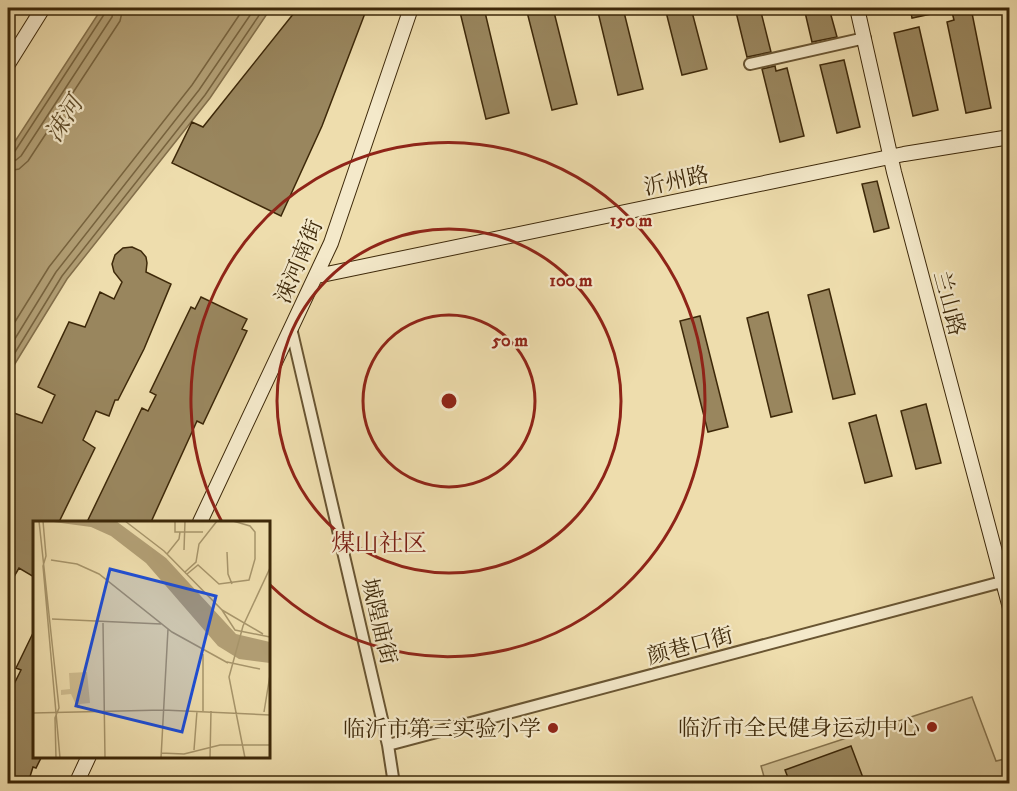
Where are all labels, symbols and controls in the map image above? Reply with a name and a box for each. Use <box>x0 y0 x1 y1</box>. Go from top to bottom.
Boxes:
water label: 涑河 <box>39 88 92 148</box>
street label: 沂州路 <box>641 161 711 202</box>
text: 150 m <box>610 210 653 232</box>
street label: 涑河南街 <box>270 216 329 307</box>
street label: 兰山路 <box>927 268 970 339</box>
text: 100 m <box>549 270 593 292</box>
text: 50 m <box>491 330 528 352</box>
centre of rings <box>439 391 459 411</box>
inset map <box>33 521 270 758</box>
district label: 煤山社区 <box>331 529 427 559</box>
street label: 城隍庙街 <box>355 575 402 667</box>
street label: 颜巷口街 <box>644 622 736 671</box>
place label: 临沂市全民健身运动中心 <box>678 715 920 742</box>
place label: 临沂市第三实验小学 <box>343 716 541 743</box>
marker: 临沂市全民健身运动中心 <box>925 720 939 734</box>
marker: 临沂市第三实验小学 <box>546 721 560 735</box>

